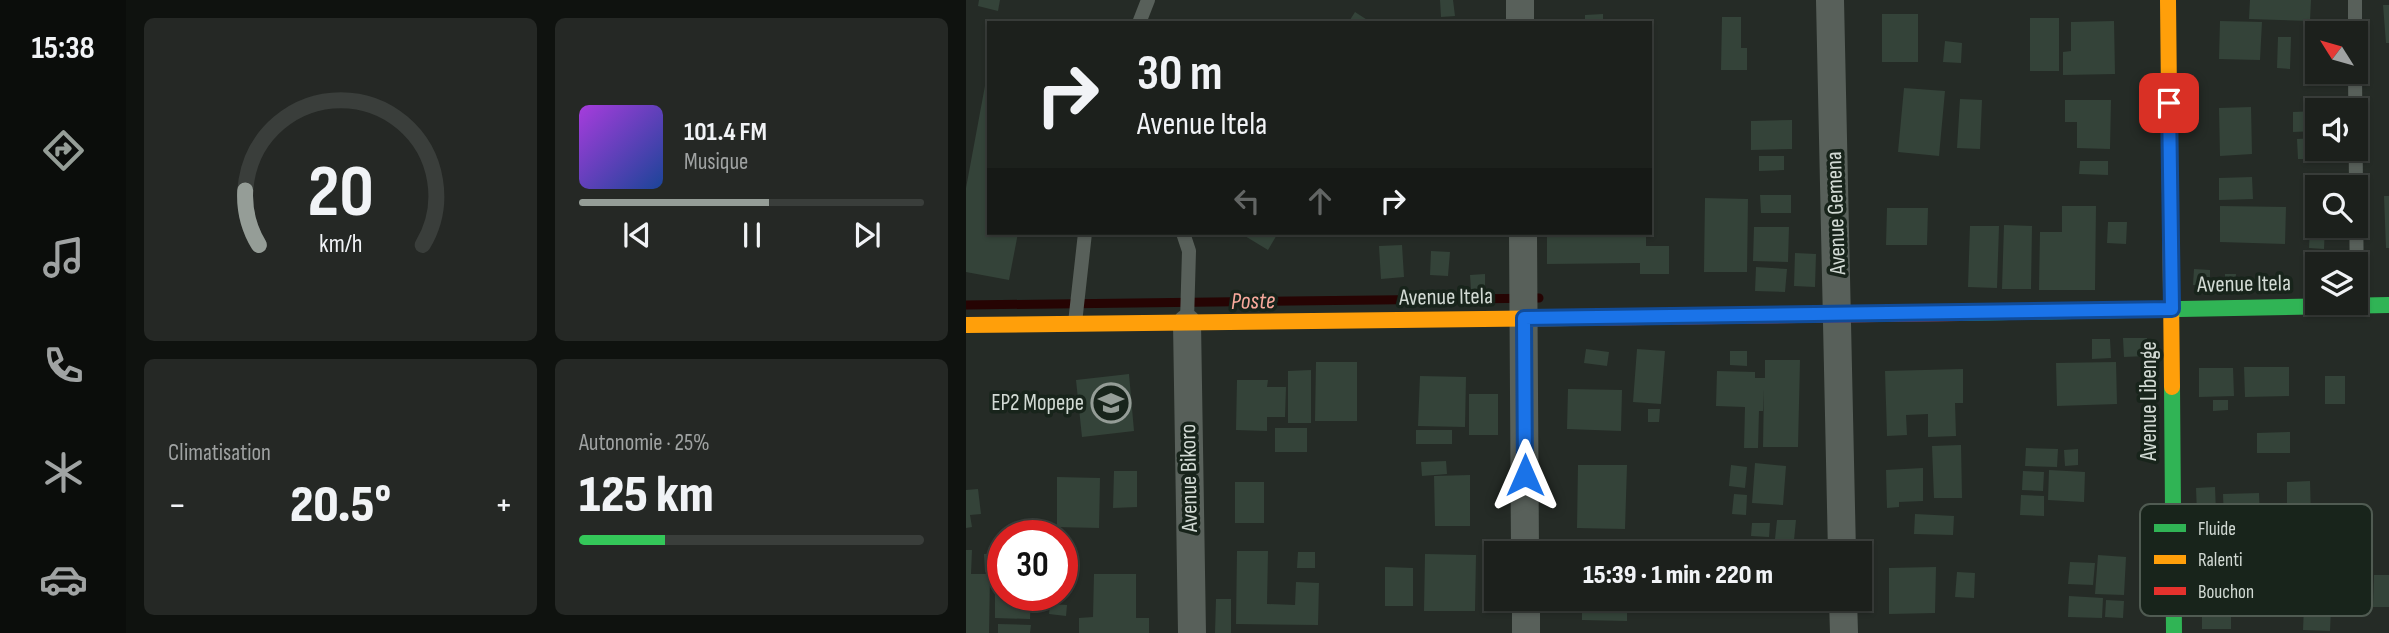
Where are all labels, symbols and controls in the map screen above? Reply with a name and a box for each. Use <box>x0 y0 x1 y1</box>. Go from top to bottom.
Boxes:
north arrow <box>2305 21 2368 84</box>
map controls <box>2305 21 2368 315</box>
text: 15:38 <box>31 29 95 68</box>
text: 30 m <box>1137 45 1222 104</box>
icon: right <box>1022 49 1113 140</box>
pin <box>2139 73 2199 133</box>
icon: arrive <box>2150 84 2188 122</box>
button: sound <box>2305 98 2368 161</box>
text: Avenue Itela <box>1137 105 1267 144</box>
text: 101.4 FM <box>684 117 767 148</box>
icon: directions <box>39 126 88 175</box>
text: Musique <box>684 148 748 176</box>
text: 20 <box>307 150 374 238</box>
street label: Avenue Gemena <box>1820 151 1852 276</box>
button: search <box>2305 175 2368 238</box>
icon: left <box>1228 182 1266 220</box>
icon: ahead <box>1301 182 1339 220</box>
icon: right <box>1374 182 1412 220</box>
icon: previous <box>618 216 656 254</box>
icon: pause <box>733 216 771 254</box>
icon: next <box>848 216 886 254</box>
text: km/h <box>319 229 362 260</box>
icon: music <box>39 233 88 282</box>
button: layers <box>2305 252 2368 315</box>
street label: Avenue Itela <box>2196 269 2291 299</box>
street label: Avenue Itela <box>1398 282 1493 312</box>
water label: Poste <box>1231 286 1275 316</box>
icon: phone <box>39 341 88 390</box>
street label: Avenue Libenge <box>2135 341 2163 462</box>
school or university icon: EP2 Mopepe <box>1090 382 1132 424</box>
place label: EP2 Mopepe <box>991 389 1084 417</box>
street label: Avenue Bikoro <box>1174 424 1204 533</box>
text: Autonomie · 25% <box>579 429 710 457</box>
position arrow <box>1488 438 1562 512</box>
text: Climatisation <box>168 439 271 467</box>
icon: climate <box>39 448 88 497</box>
text: 125 km <box>579 464 714 527</box>
text: 20.5° <box>290 474 391 537</box>
text: − <box>168 483 187 528</box>
text: + <box>494 483 513 528</box>
legend <box>2140 504 2372 616</box>
text: Fluide <box>2198 518 2236 541</box>
speed limit sign: 30 <box>987 520 1078 611</box>
text: Ralenti <box>2198 549 2243 572</box>
icon: car <box>39 555 88 604</box>
text: 15:39 · 1 min · 220 m <box>1583 560 1773 591</box>
text: Bouchon <box>2198 581 2254 604</box>

